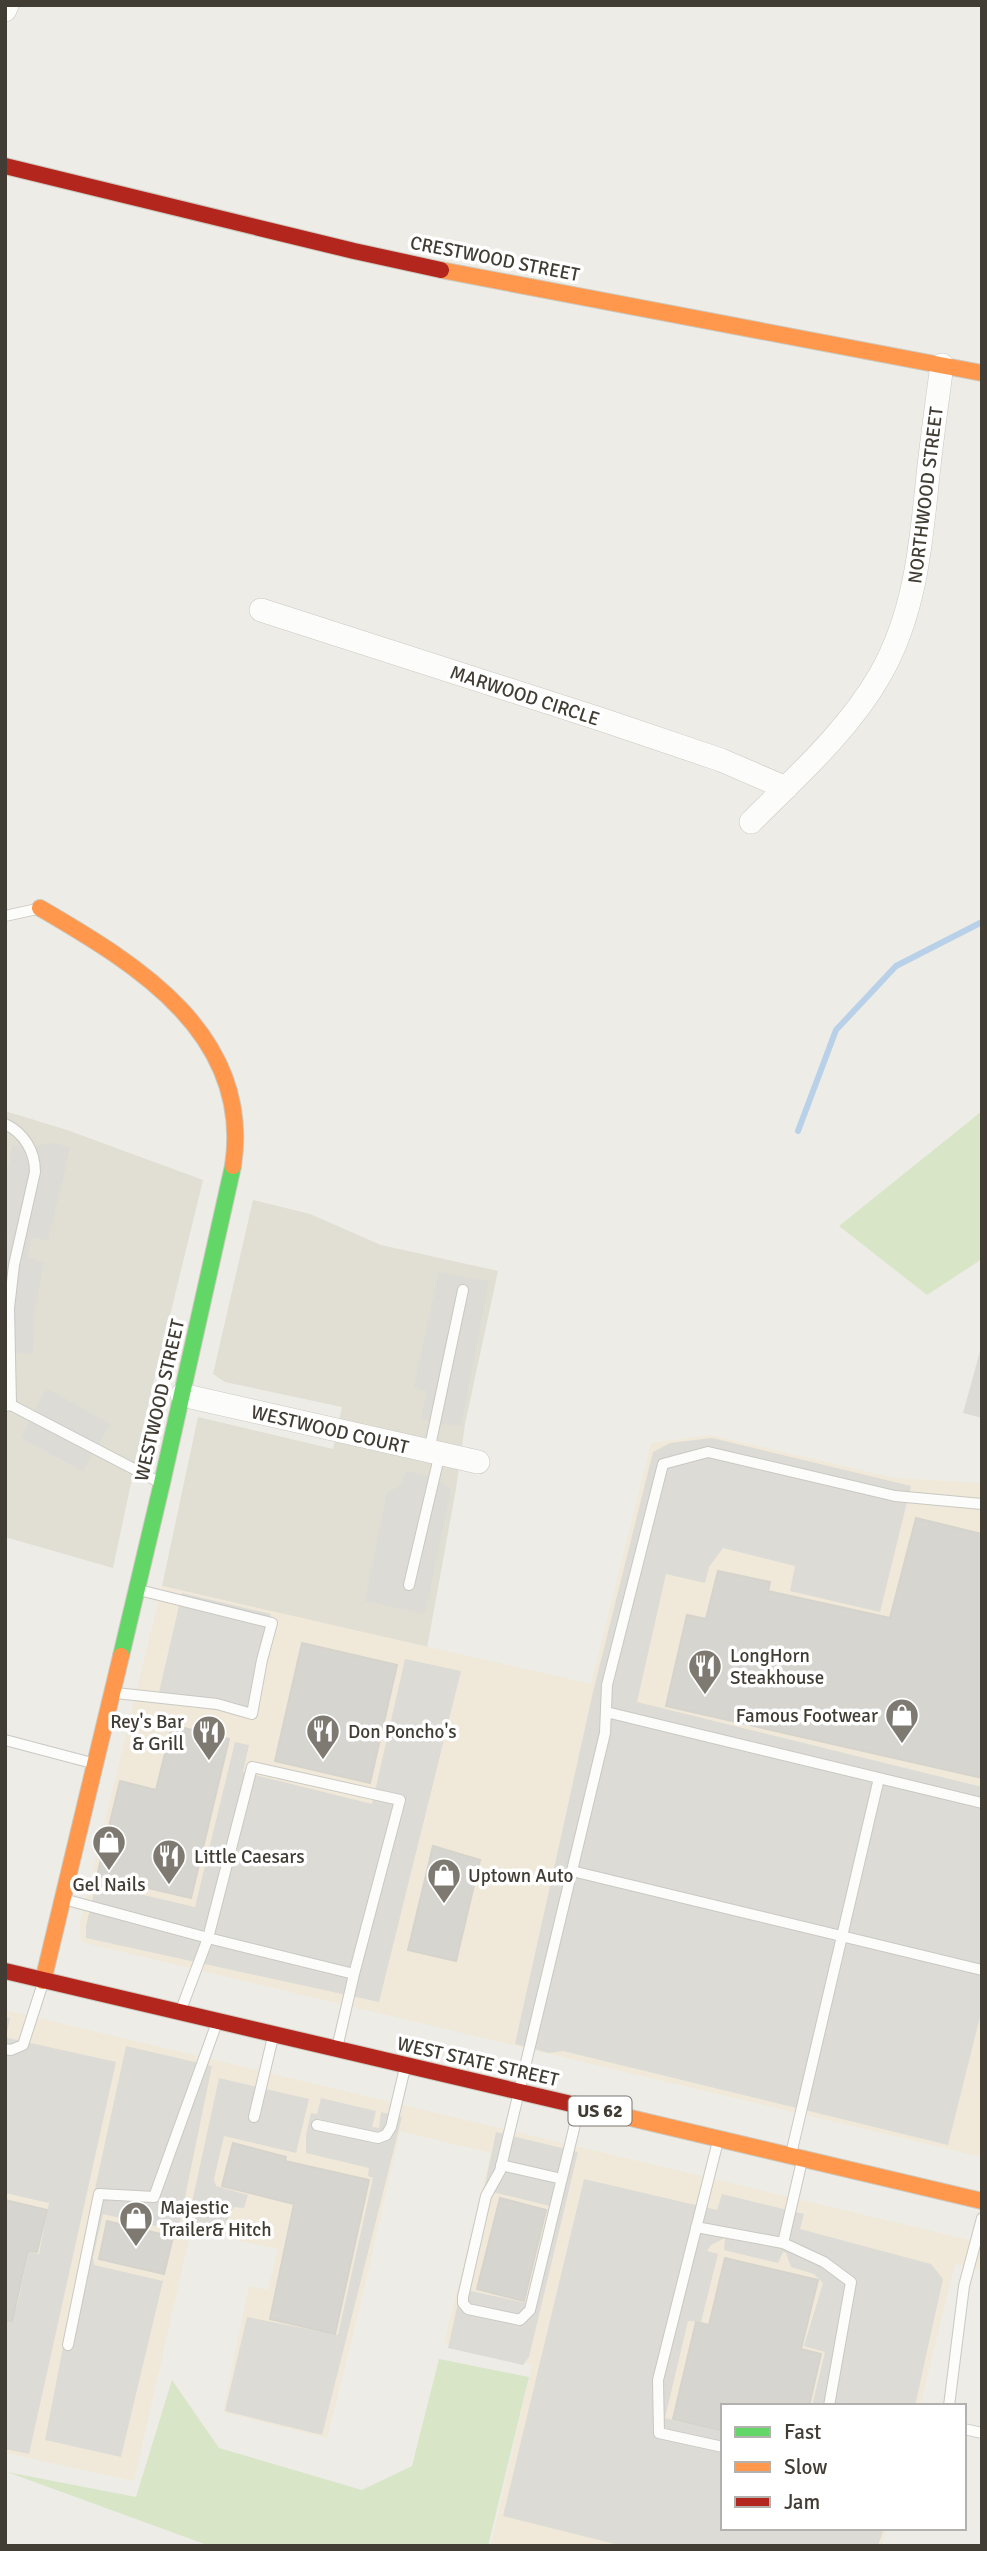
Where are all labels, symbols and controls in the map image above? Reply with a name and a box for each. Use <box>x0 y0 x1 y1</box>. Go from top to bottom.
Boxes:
street label: CRESTWOOD STREET <box>408 231 582 287</box>
street label: NORTHWOOD STREET <box>903 405 949 585</box>
street label: MARWOOD CIRCLE <box>447 660 602 731</box>
street label: WESTWOOD STREET <box>130 1316 190 1484</box>
street label: WESTWOOD COURT <box>249 1400 411 1460</box>
place label: LongHorn Steakhouse <box>730 1644 824 1690</box>
restaurant icon: LongHorn Steakhouse <box>686 1647 724 1696</box>
shop icon: Famous Footwear <box>883 1696 921 1745</box>
place label: Famous Footwear <box>736 1704 878 1728</box>
place label: Rey's Bar & Grill <box>110 1710 184 1756</box>
restaurant icon: Don Poncho's <box>304 1712 342 1761</box>
restaurant icon: Rey's Bar & Grill <box>190 1713 228 1762</box>
place label: Don Poncho's <box>348 1720 457 1744</box>
shop icon: Gel Nails <box>90 1823 128 1872</box>
restaurant icon: Little Caesars <box>150 1837 188 1886</box>
place label: Little Caesars <box>194 1845 305 1869</box>
shop icon: Uptown Auto <box>425 1856 463 1905</box>
place label: Uptown Auto <box>468 1864 574 1888</box>
place label: Gel Nails <box>72 1873 146 1897</box>
street label: WEST STATE STREET <box>395 2032 562 2092</box>
road number: US 62 <box>568 2096 632 2126</box>
place label: Majestic Trailer& Hitch <box>160 2196 272 2242</box>
shop icon: Majestic Trailer& Hitch <box>117 2199 155 2248</box>
legend <box>721 2404 966 2530</box>
text: Fast <box>784 2419 821 2445</box>
text: Slow <box>784 2454 828 2480</box>
text: Jam <box>784 2489 820 2515</box>

